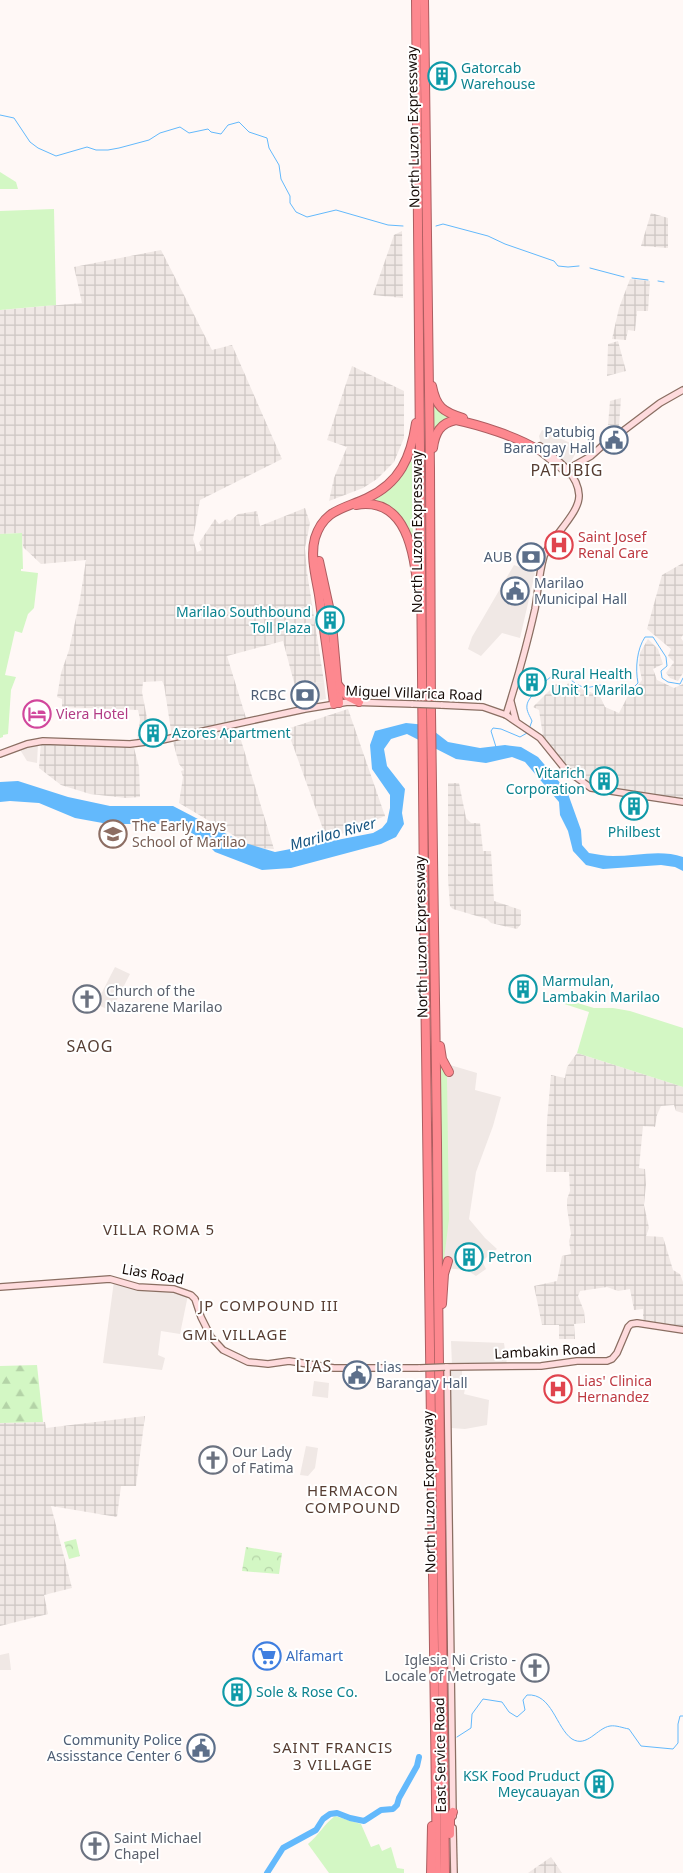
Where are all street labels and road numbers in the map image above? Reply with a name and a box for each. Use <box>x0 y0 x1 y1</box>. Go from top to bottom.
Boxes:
street label: North Luzon Expressway <box>402 45 423 208</box>
street label: North Luzon Expressway <box>407 450 426 613</box>
street label: Miguel Villarica Road <box>345 681 483 704</box>
street label: North Luzon Expressway <box>410 855 431 1018</box>
street label: Lias Road <box>121 1259 186 1288</box>
street label: Lambakin Road <box>494 1338 596 1363</box>
street label: North Luzon Expressway <box>418 1410 439 1573</box>
street label: East Service Road <box>429 1697 450 1813</box>

